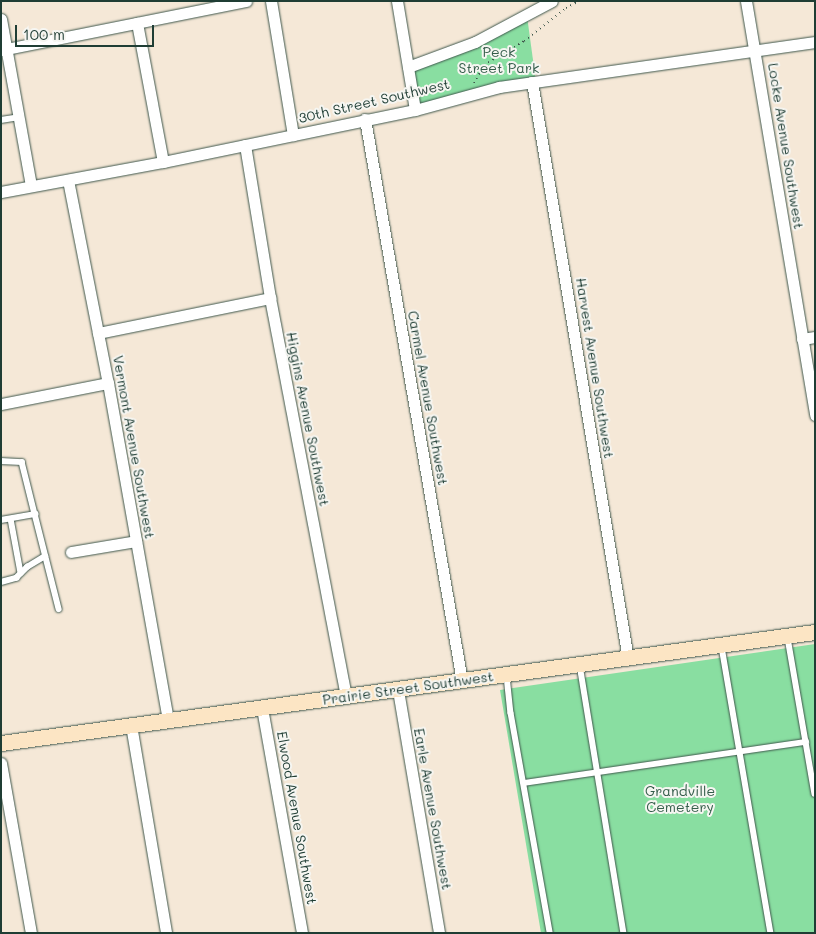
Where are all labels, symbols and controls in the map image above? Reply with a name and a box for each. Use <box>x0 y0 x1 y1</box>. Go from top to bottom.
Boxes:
scale bar <box>18 15 156 47</box>
text: 100 m <box>23 24 65 44</box>
park label: Peck Street Park <box>459 44 539 76</box>
street label: Locke Avenue Southwest <box>765 62 807 230</box>
street label: 30th Street Southwest <box>297 75 451 127</box>
street label: Harvest Avenue Southwest <box>572 277 618 459</box>
street label: Carmel Avenue Southwest <box>404 309 452 487</box>
street label: Higgins Avenue Southwest <box>283 330 333 508</box>
street label: Vermont Avenue Southwest <box>110 354 158 540</box>
street label: Prairie Street Southwest <box>321 668 495 708</box>
street label: Earle Avenue Southwest <box>411 727 455 891</box>
street label: Elwood Avenue Southwest <box>273 730 321 906</box>
park label: Grandville Cemetery <box>645 783 715 816</box>

